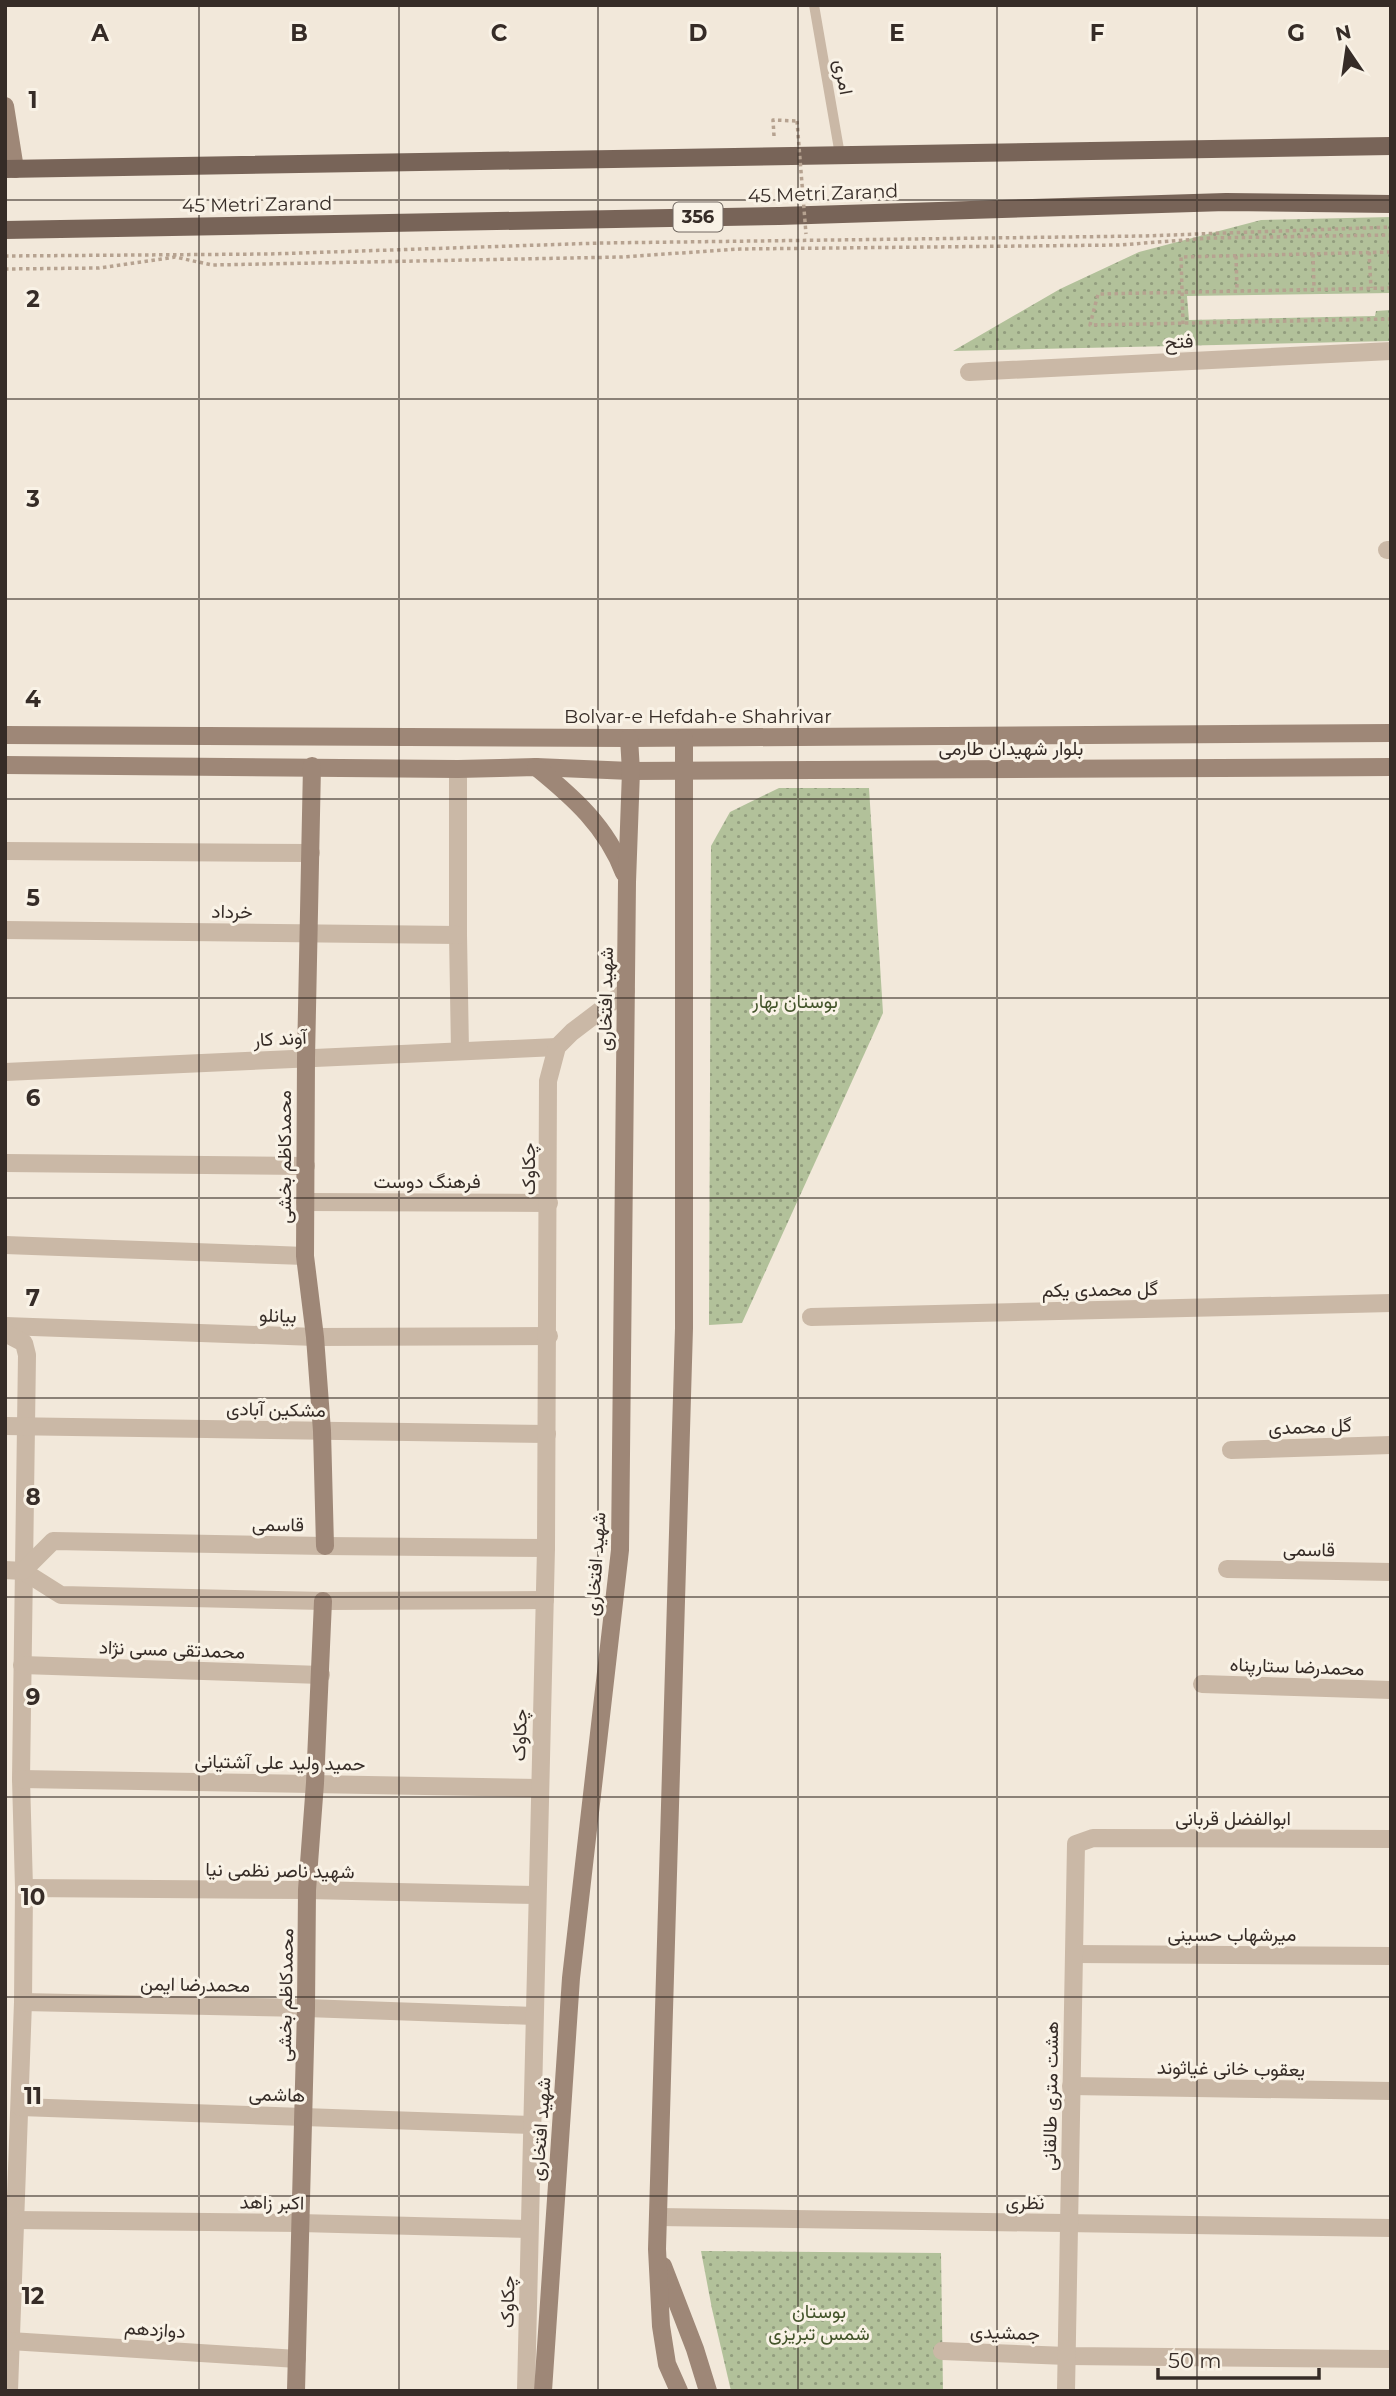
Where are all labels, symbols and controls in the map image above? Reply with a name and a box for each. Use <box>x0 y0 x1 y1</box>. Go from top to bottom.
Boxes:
north arrow <box>1312 14 1382 84</box>
text: A <box>90 19 109 47</box>
text: B <box>290 19 308 47</box>
text: C <box>491 19 508 47</box>
text: D <box>689 19 708 47</box>
text: E <box>889 19 905 47</box>
text: F <box>1090 19 1105 47</box>
text: G <box>1287 19 1305 47</box>
text: N <box>1333 20 1353 46</box>
street label: امری <box>829 58 858 96</box>
text: 1 <box>28 86 38 114</box>
street label: 45 Metri Zarand <box>747 179 899 208</box>
street label: 45 Metri Zarand <box>182 192 332 217</box>
road number: 356 <box>674 202 722 232</box>
text: 2 <box>26 285 40 313</box>
street label: فتح <box>1164 329 1194 356</box>
text: 3 <box>25 485 40 513</box>
text: 4 <box>25 685 41 713</box>
street label: Bolvar-e Hefdah-e Shahrivar <box>564 705 832 728</box>
street label: بلوار شهیدان طارمی <box>939 737 1083 760</box>
text: 5 <box>26 884 40 912</box>
street label: خرداد <box>211 900 253 923</box>
street label: شهید افتخاری <box>593 947 618 1051</box>
park label: بوستان بهار <box>751 990 838 1013</box>
street label: آوند کار <box>252 1026 309 1051</box>
text: 6 <box>26 1084 41 1112</box>
street label: محمدکاظم بخشی <box>273 1090 297 1224</box>
street label: چکاوک <box>517 1143 542 1195</box>
street label: فرهنگ دوست <box>373 1170 481 1193</box>
street label: گل محمدی یکم <box>1042 1277 1158 1303</box>
text: 7 <box>26 1284 40 1312</box>
street label: بیانلو <box>259 1303 297 1328</box>
street label: مشکین آبادی <box>226 1397 326 1422</box>
street label: گل محمدی <box>1268 1414 1352 1439</box>
text: 8 <box>25 1483 41 1511</box>
street label: شهید افتخاری <box>580 1511 611 1617</box>
street label: قاسمی <box>252 1513 304 1536</box>
street label: قاسمی <box>1283 1538 1335 1561</box>
street label: محمدتقی مسی نژاد <box>99 1635 245 1664</box>
street label: محمدرضا ستارپناه <box>1229 1653 1365 1682</box>
text: 9 <box>26 1683 40 1711</box>
street label: چکاوک <box>507 1708 534 1762</box>
street label: حمید ولید علی آشتیانی <box>195 1750 365 1775</box>
street label: ابوالفضل قربانی <box>1175 1807 1291 1830</box>
street label: شهید ناصر نظمی نیا <box>205 1858 355 1883</box>
text: 10 <box>21 1883 45 1911</box>
street label: میرشهاب حسینی <box>1168 1923 1296 1946</box>
street label: محمدکاظم بخشی <box>273 1928 299 2062</box>
street label: محمدرضا ایمن <box>140 1972 250 1997</box>
street label: هشت متری طالقانی <box>1038 2021 1063 2171</box>
street label: یعقوب خانی غیاثوند <box>1157 2056 1305 2081</box>
street label: شهید افتخاری <box>525 2076 556 2182</box>
text: 11 <box>24 2082 42 2110</box>
street label: هاشمی <box>248 2082 306 2107</box>
street label: اکبر زاهد <box>239 2190 305 2215</box>
street label: نظری <box>1005 2191 1045 2214</box>
street label: چکاوک <box>496 2276 521 2328</box>
text: 12 <box>22 2282 44 2310</box>
park label: بوستان شمس تبریزی <box>768 2300 870 2345</box>
street label: دوازدهم <box>124 2316 186 2344</box>
street label: جمشیدی <box>970 2320 1040 2345</box>
scale bar <box>1158 2336 1319 2380</box>
text: 50 m <box>1168 2348 1222 2373</box>

